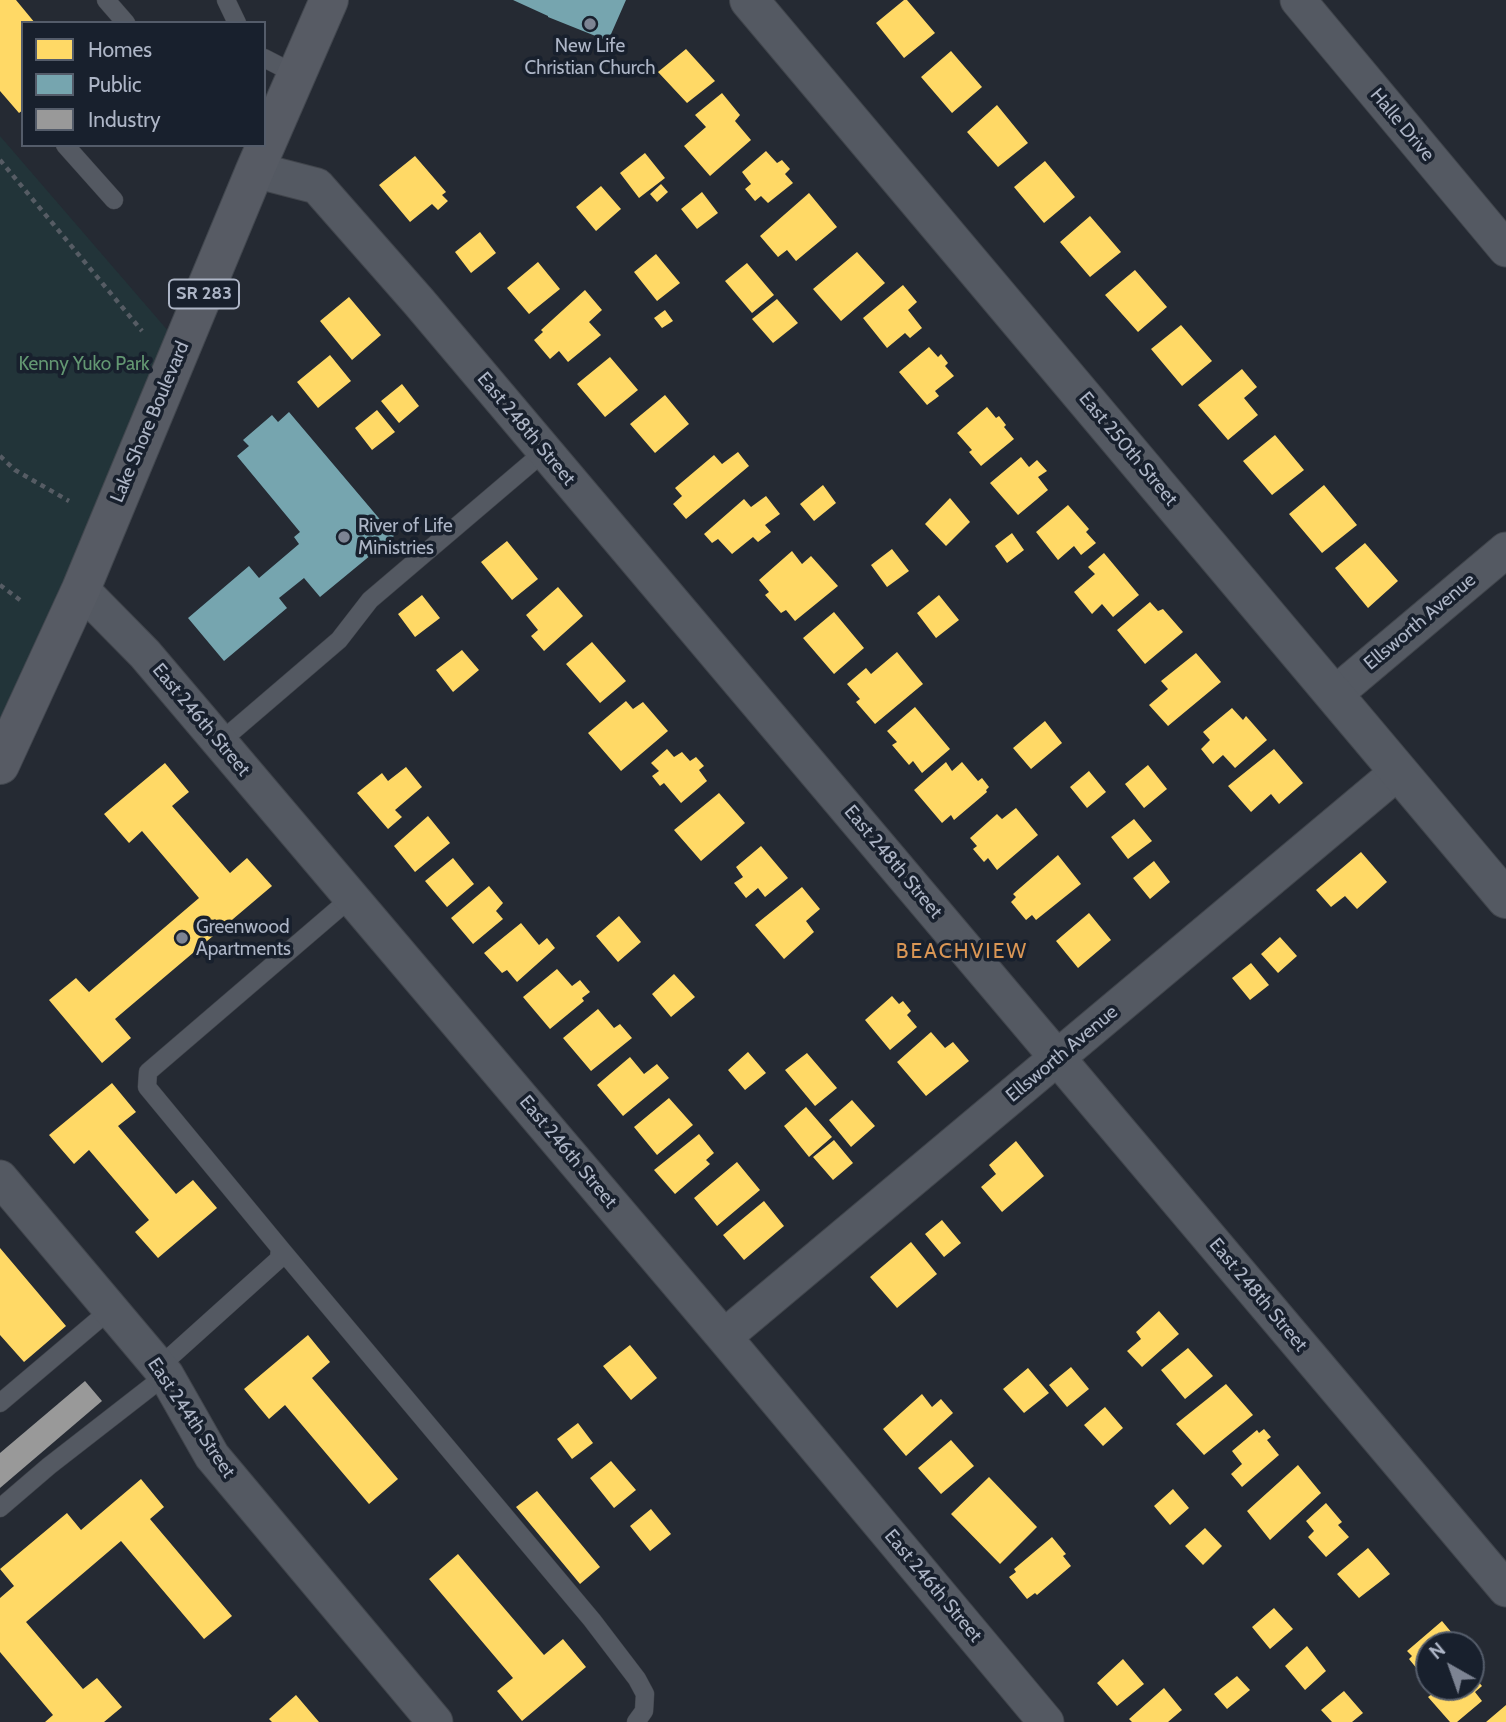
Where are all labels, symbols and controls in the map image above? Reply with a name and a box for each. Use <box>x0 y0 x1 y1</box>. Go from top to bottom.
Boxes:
marker: New Life Christian Church <box>582 16 598 32</box>
legend <box>21 21 266 147</box>
place label: New Life Christian Church <box>525 35 655 79</box>
text: Homes <box>88 37 152 62</box>
text: Public <box>88 72 142 97</box>
street label: Halle Drive <box>1365 84 1439 166</box>
text: Industry <box>88 107 161 132</box>
road number: SR 283 <box>169 280 239 308</box>
street label: Lake Shore Boulevard <box>106 338 194 506</box>
park label: Kenny Yuko Park <box>18 353 150 375</box>
street label: East 248th Street <box>472 368 580 490</box>
street label: East 250th Street <box>1074 387 1182 511</box>
place label: River of Life Ministries <box>358 515 453 559</box>
marker: River of Life Ministries <box>336 529 352 545</box>
street label: Ellsworth Avenue <box>1360 569 1480 675</box>
street label: East 246th Street <box>147 659 255 781</box>
street label: East 248th Street <box>839 801 947 923</box>
place label: Greenwood Apartments <box>196 916 291 960</box>
marker: Greenwood Apartments <box>174 930 190 946</box>
district label: BEACHVIEW <box>897 939 1027 965</box>
street label: Ellsworth Avenue <box>1002 1001 1122 1107</box>
street label: East 246th Street <box>514 1091 622 1213</box>
street label: East 248th Street <box>1204 1234 1312 1356</box>
street label: East 244th Street <box>142 1354 240 1482</box>
street label: East 246th Street <box>879 1525 987 1647</box>
north arrow <box>1415 1631 1485 1701</box>
text: N <box>1425 1638 1450 1664</box>

